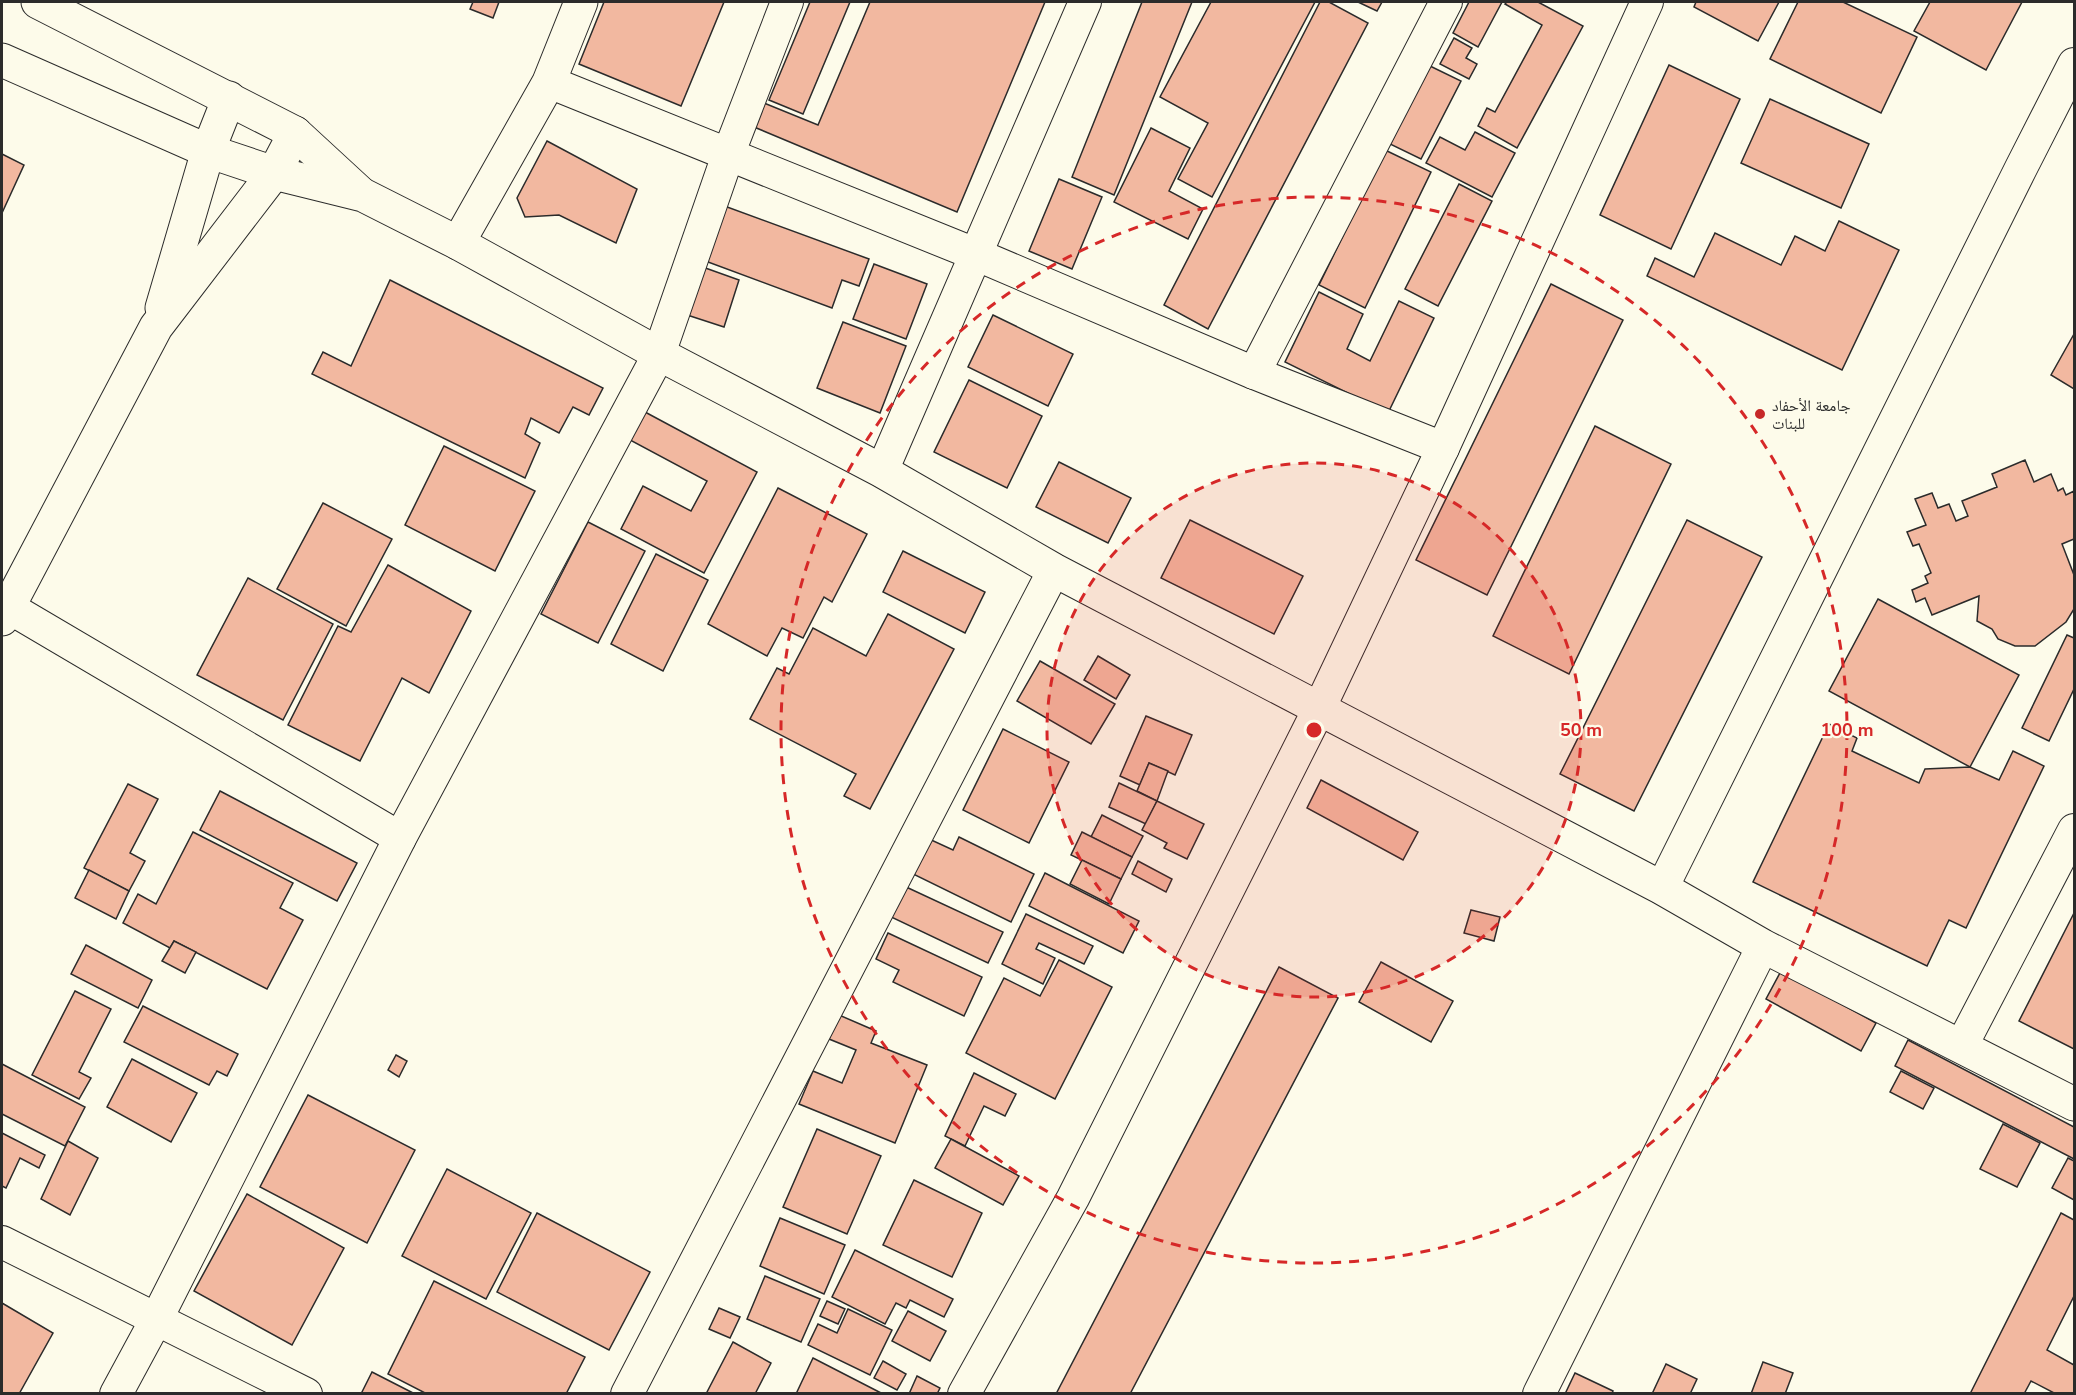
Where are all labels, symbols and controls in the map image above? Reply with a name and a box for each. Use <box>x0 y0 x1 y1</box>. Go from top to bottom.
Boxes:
place label: جامعة الأحفاد للبنات <box>1772 395 1851 435</box>
marker: جامعة الأحفاد للبنات <box>1753 407 1767 421</box>
text: 50 m <box>1560 718 1602 742</box>
text: 100 m <box>1820 718 1874 742</box>
centre of rings <box>1304 720 1324 740</box>

